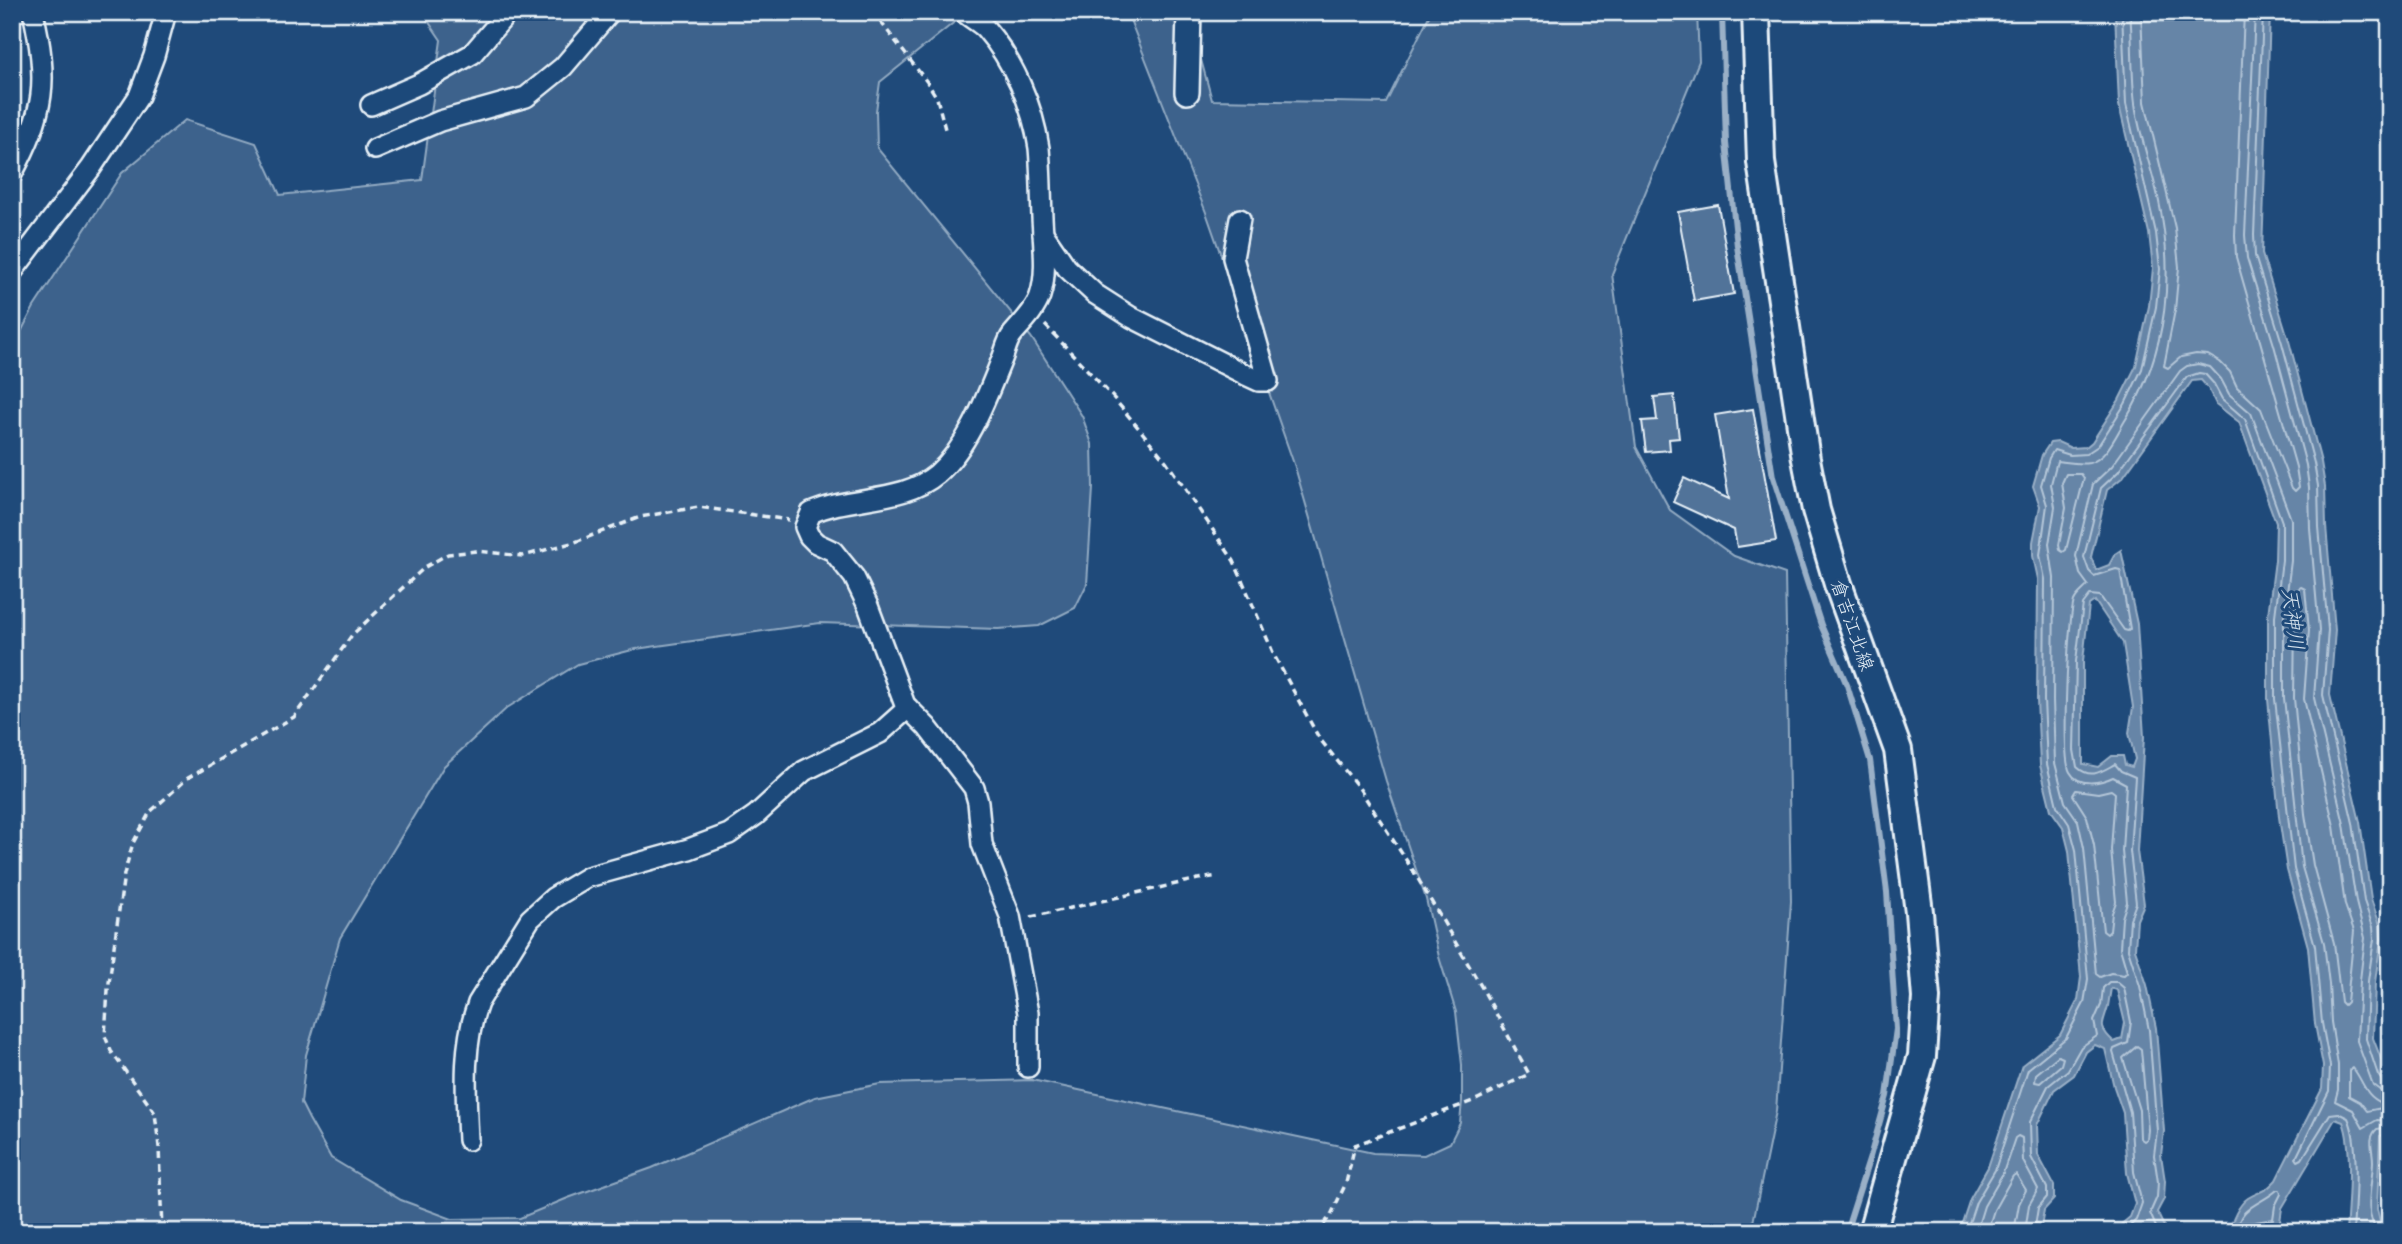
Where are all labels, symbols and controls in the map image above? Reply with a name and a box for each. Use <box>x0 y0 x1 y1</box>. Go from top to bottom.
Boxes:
street label: 倉吉江北線 <box>1826 577 1878 674</box>
water label: 天神川 <box>2277 586 2309 652</box>

